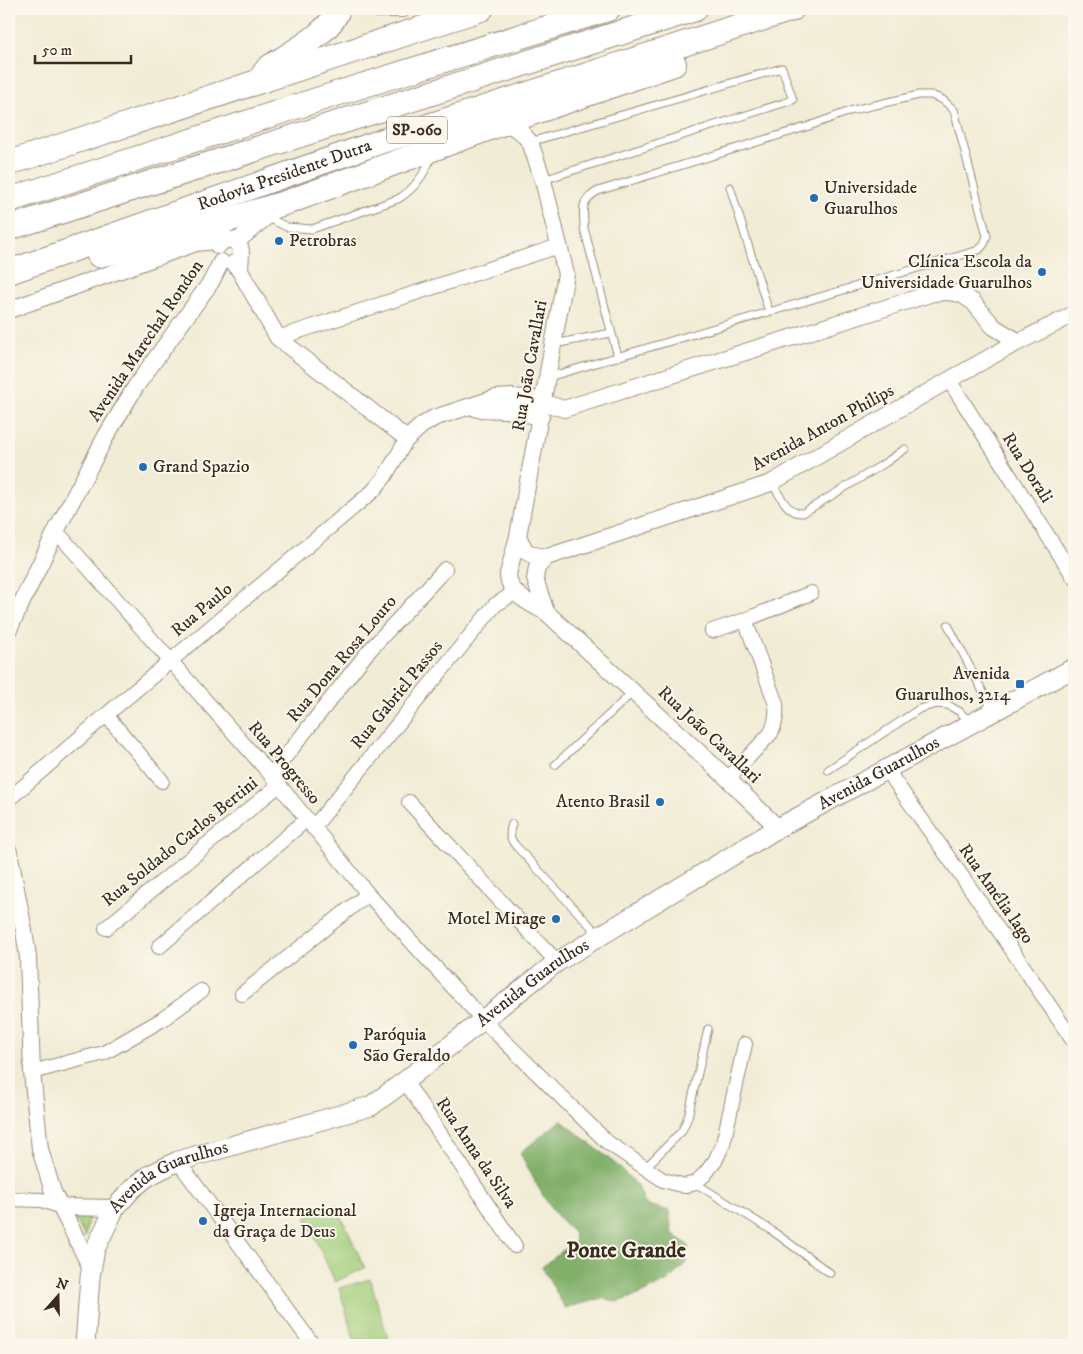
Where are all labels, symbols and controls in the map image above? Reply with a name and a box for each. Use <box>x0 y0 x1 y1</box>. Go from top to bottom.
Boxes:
scale bar <box>35 32 131 64</box>
text: 50 m <box>42 41 72 60</box>
road number: SP-060 <box>387 116 447 144</box>
street label: Rodovia Presidente Dutra <box>195 135 375 216</box>
place label: Universidade Guarulhos <box>824 177 917 220</box>
marker: Universidade Guarulhos <box>808 192 820 204</box>
place label: Petrobras <box>289 230 357 252</box>
marker: Petrobras <box>273 235 285 247</box>
place label: Clínica Escola da Universidade Guarulhos <box>861 251 1032 294</box>
street label: Avenida Marechal Rondon <box>84 255 209 426</box>
marker: Clínica Escola da Universidade Guarulhos <box>1036 266 1048 278</box>
street label: Rua João Cavallari <box>508 299 552 433</box>
street label: Avenida Anton Philips <box>748 380 898 476</box>
street label: Rua Dorali <box>997 429 1057 507</box>
place label: Grand Spazio <box>153 456 250 478</box>
marker: Grand Spazio <box>137 461 149 473</box>
street label: Rua Paulo <box>167 578 237 642</box>
street label: Rua Dona Rosa Louro <box>282 591 402 727</box>
street label: Rua Gabriel Passos <box>346 636 448 754</box>
place label: Avenida Guarulhos, 3214 <box>895 663 1011 706</box>
marker: Avenida Guarulhos, 3214 <box>1014 678 1026 690</box>
street label: Rua João Cavallari <box>653 682 765 788</box>
street label: Rua Progresso <box>243 717 325 809</box>
street label: Avenida Guarulhos <box>814 732 944 815</box>
street label: Rua Soldado Carlos Bertini <box>98 772 262 912</box>
place label: Atento Brasil <box>556 791 651 813</box>
marker: Atento Brasil <box>654 796 666 808</box>
street label: Rua Amélia lago <box>954 840 1039 948</box>
place label: Motel Mirage <box>447 908 546 930</box>
marker: Motel Mirage <box>550 913 562 925</box>
street label: Avenida Guarulhos <box>472 934 593 1032</box>
place label: Paróquia São Geraldo <box>363 1024 450 1067</box>
marker: Paróquia São Geraldo <box>347 1039 359 1051</box>
street label: Rua Anna da Silva <box>431 1093 521 1213</box>
street label: Avenida Guarulhos <box>104 1136 231 1218</box>
place label: Igreja Internacional da Graça de Deus <box>213 1200 357 1243</box>
marker: Igreja Internacional da Graça de Deus <box>197 1215 209 1227</box>
district label: Ponte Grande <box>566 1237 686 1264</box>
north arrow <box>32 1272 82 1322</box>
text: N <box>54 1274 71 1295</box>

